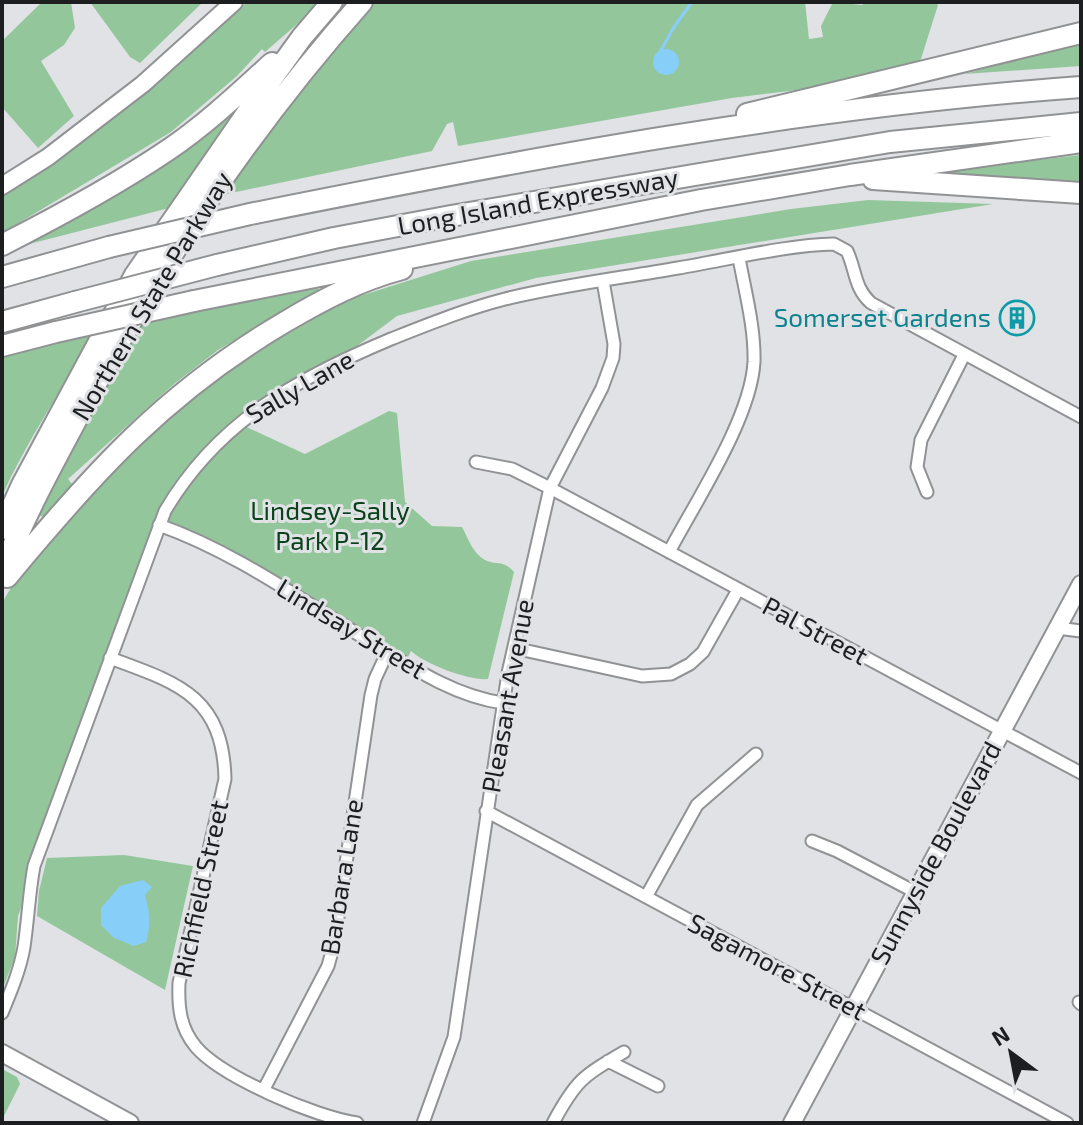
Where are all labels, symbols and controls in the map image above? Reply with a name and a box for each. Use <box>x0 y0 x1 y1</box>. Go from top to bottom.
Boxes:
street label: Long Island Expressway <box>395 161 681 240</box>
street label: Northern State Parkway <box>64 165 237 425</box>
building icon: Somerset Gardens <box>998 299 1036 337</box>
place label: Somerset Gardens <box>774 301 991 332</box>
street label: Sally Lane <box>240 342 359 429</box>
park label: Lindsey-Sally Park P-12 <box>250 494 410 555</box>
street label: Lindsay Street <box>272 571 432 684</box>
street label: Pal Street <box>758 589 874 670</box>
street label: Pleasant Avenue <box>474 596 539 795</box>
street label: Sunnyside Boulevard <box>863 736 1007 969</box>
street label: Richfield Street <box>166 797 234 980</box>
street label: Barbara Lane <box>313 797 368 957</box>
street label: Sagamore Street <box>683 906 872 1026</box>
north arrow <box>971 1013 1051 1093</box>
text: N <box>986 1020 1013 1050</box>

